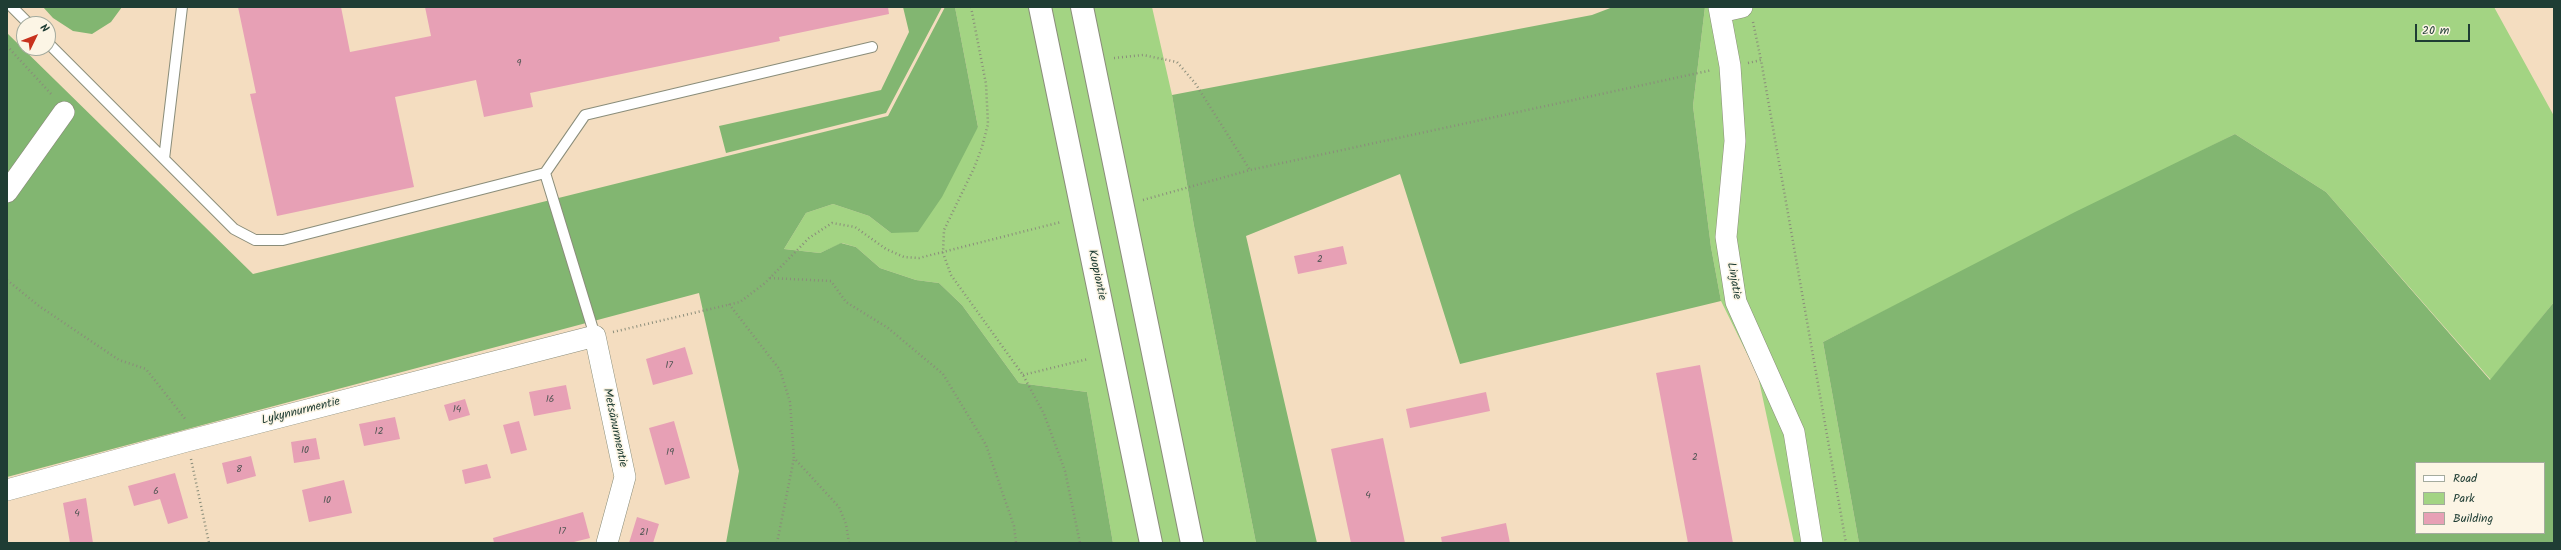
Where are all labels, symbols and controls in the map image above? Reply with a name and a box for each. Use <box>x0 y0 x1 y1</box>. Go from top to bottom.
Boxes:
north arrow <box>16 16 56 56</box>
scale bar <box>2417 16 2472 42</box>
text: N <box>35 20 53 37</box>
text: 20 m <box>2422 21 2449 40</box>
house number: 9 <box>517 58 521 70</box>
street label: Kuopiontie <box>1084 248 1108 302</box>
house number: 2 <box>1317 254 1323 266</box>
street label: Linjatie <box>1723 261 1743 301</box>
house number: 17 <box>665 360 673 372</box>
street label: Metsänurmentie <box>599 387 629 469</box>
house number: 16 <box>546 394 554 406</box>
street label: Lykynnurmentie <box>260 395 342 429</box>
house number: 14 <box>453 404 461 416</box>
house number: 12 <box>375 426 383 438</box>
house number: 10 <box>301 445 309 457</box>
house number: 19 <box>666 447 674 459</box>
house number: 2 <box>1692 452 1698 464</box>
legend <box>2415 462 2545 534</box>
house number: 8 <box>236 464 242 476</box>
text: Road <box>2453 469 2477 488</box>
house number: 6 <box>153 486 159 498</box>
text: Park <box>2453 489 2475 508</box>
house number: 4 <box>1365 490 1371 502</box>
house number: 10 <box>323 495 331 507</box>
house number: 4 <box>74 508 80 520</box>
text: Building <box>2453 509 2493 528</box>
house number: 17 <box>558 526 566 538</box>
house number: 21 <box>640 527 648 539</box>

